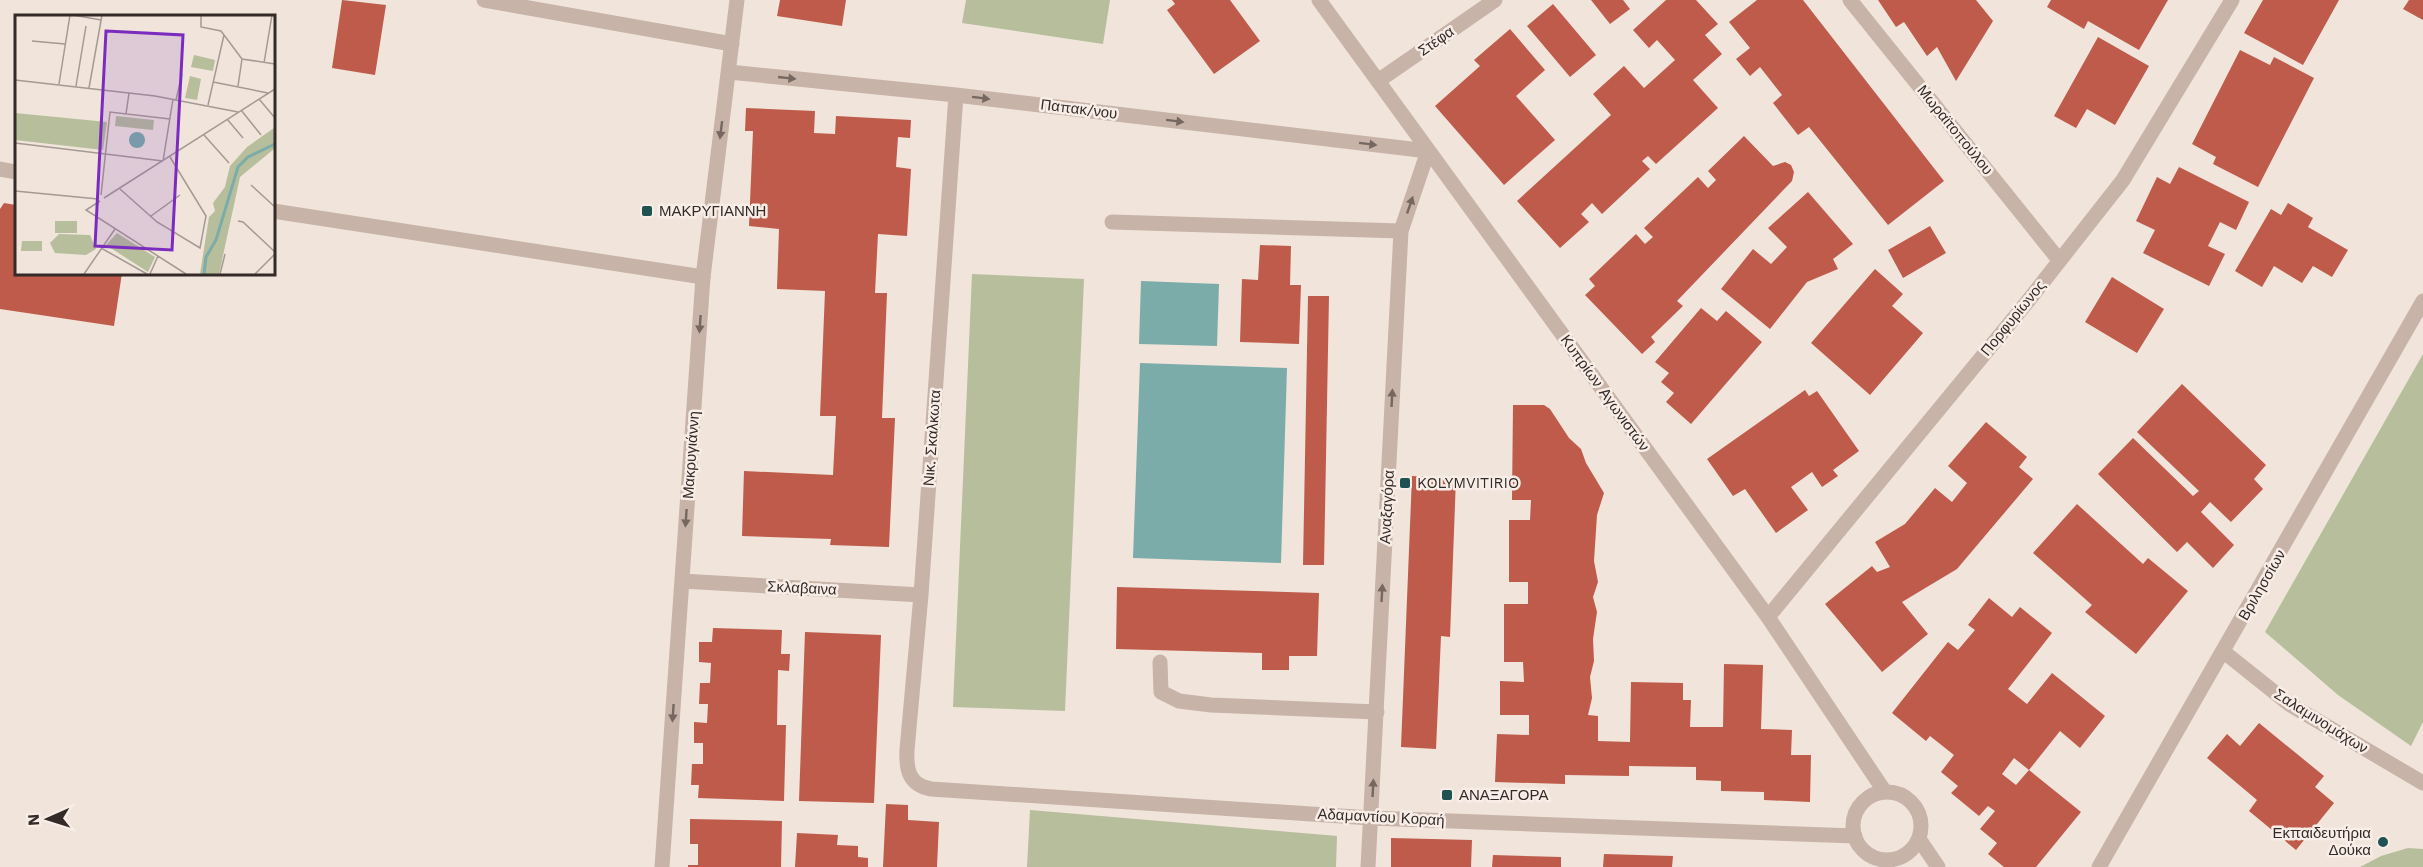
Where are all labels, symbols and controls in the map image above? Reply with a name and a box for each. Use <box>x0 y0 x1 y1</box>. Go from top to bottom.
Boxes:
inset map <box>15 15 274 274</box>
street label: Στέφα <box>1415 22 1458 60</box>
one-way arrow <box>777 73 796 83</box>
street label: Μωραϊτοπούλου <box>1913 82 1997 178</box>
one-way arrow <box>972 93 991 102</box>
street label: Παπακ/νου <box>1040 95 1118 123</box>
one-way arrow <box>1165 116 1184 125</box>
one-way arrow <box>717 121 726 140</box>
one-way arrow <box>1359 139 1378 148</box>
one-way arrow <box>1406 196 1415 214</box>
place label: ΜΑΚΡΥΓΙΑΝΝΗ <box>659 202 766 220</box>
marker: ΜΑΚΡΥΓΙΑΝΝΗ <box>640 204 654 218</box>
street label: Πορφυρίωνος <box>1977 276 2049 360</box>
one-way arrow <box>695 314 705 333</box>
street label: Κυπρίων Αγωνιστών <box>1557 331 1653 455</box>
street label: Νικ. Σκαλκωτα <box>920 389 944 487</box>
one-way arrow <box>1388 389 1397 408</box>
street label: Μακρυγιάννη <box>679 410 703 500</box>
street label: Αναξαγόρα <box>1376 469 1398 544</box>
place label: KOLYMVITIRIO <box>1417 474 1519 492</box>
marker: KOLYMVITIRIO <box>1398 476 1412 490</box>
one-way arrow <box>682 509 691 528</box>
street label: Βριλησσίων <box>2235 546 2289 624</box>
street label: Σκλαβαινα <box>767 577 838 599</box>
one-way arrow <box>1378 583 1387 602</box>
street label: Σαλαμινομάχων <box>2271 685 2371 757</box>
one-way arrow <box>668 703 678 722</box>
one-way arrow <box>1368 778 1377 797</box>
place label: ΑΝΑΞΑΓΟΡΑ <box>1459 786 1548 804</box>
marker: ΑΝΑΞΑΓΟΡΑ <box>1440 788 1454 802</box>
north arrow <box>18 789 78 849</box>
street label: Αδαμαντίου Κοραή <box>1317 805 1445 829</box>
text: N <box>24 813 43 826</box>
place label: Εκπαιδευτήρια Δούκα <box>2272 824 2371 859</box>
marker: Εκπαιδευτήρια Δούκα <box>2376 835 2390 849</box>

